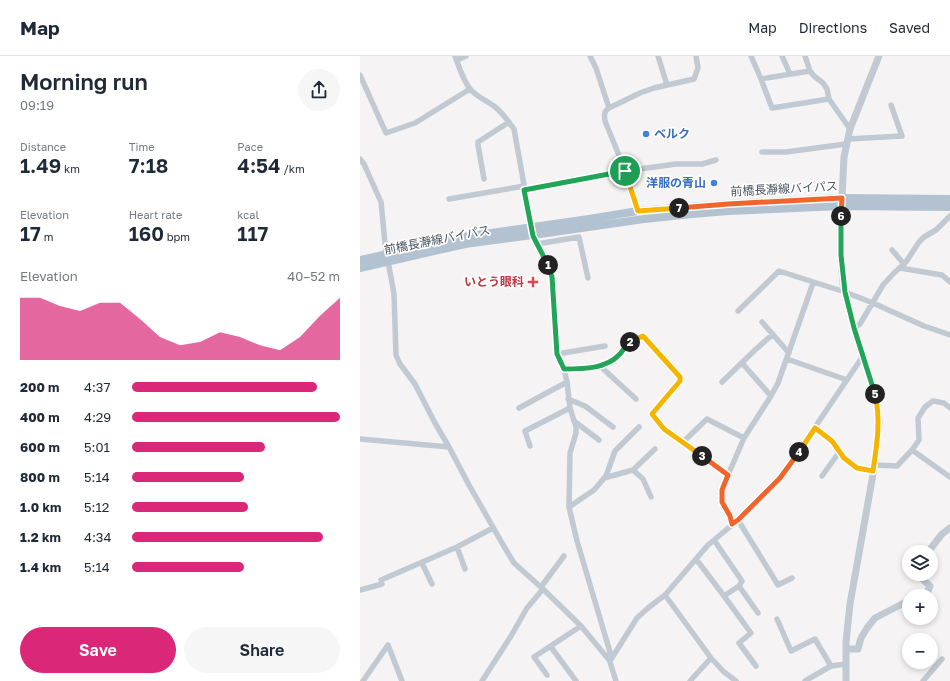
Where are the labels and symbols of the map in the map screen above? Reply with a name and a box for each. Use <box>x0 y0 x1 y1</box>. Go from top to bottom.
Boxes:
place label: ベルク <box>654 126 690 141</box>
marker: ベルク <box>641 129 651 139</box>
pin <box>608 154 642 188</box>
place label: 洋服の青山 <box>646 175 706 190</box>
marker: 洋服の青山 <box>709 178 719 188</box>
street label: 前橋長瀞線バイパス <box>730 178 838 199</box>
pin: 7 <box>669 198 689 218</box>
pin: 6 <box>831 206 851 226</box>
street label: 前橋長瀞線バイパス <box>383 222 491 257</box>
pin: 1 <box>538 255 558 275</box>
place label: いとう眼科 <box>464 274 524 289</box>
marker: いとう眼科 <box>527 276 539 288</box>
pin: 2 <box>620 332 640 352</box>
pin: 5 <box>865 384 885 404</box>
pin: 4 <box>789 442 809 462</box>
pin: 3 <box>692 446 712 466</box>

